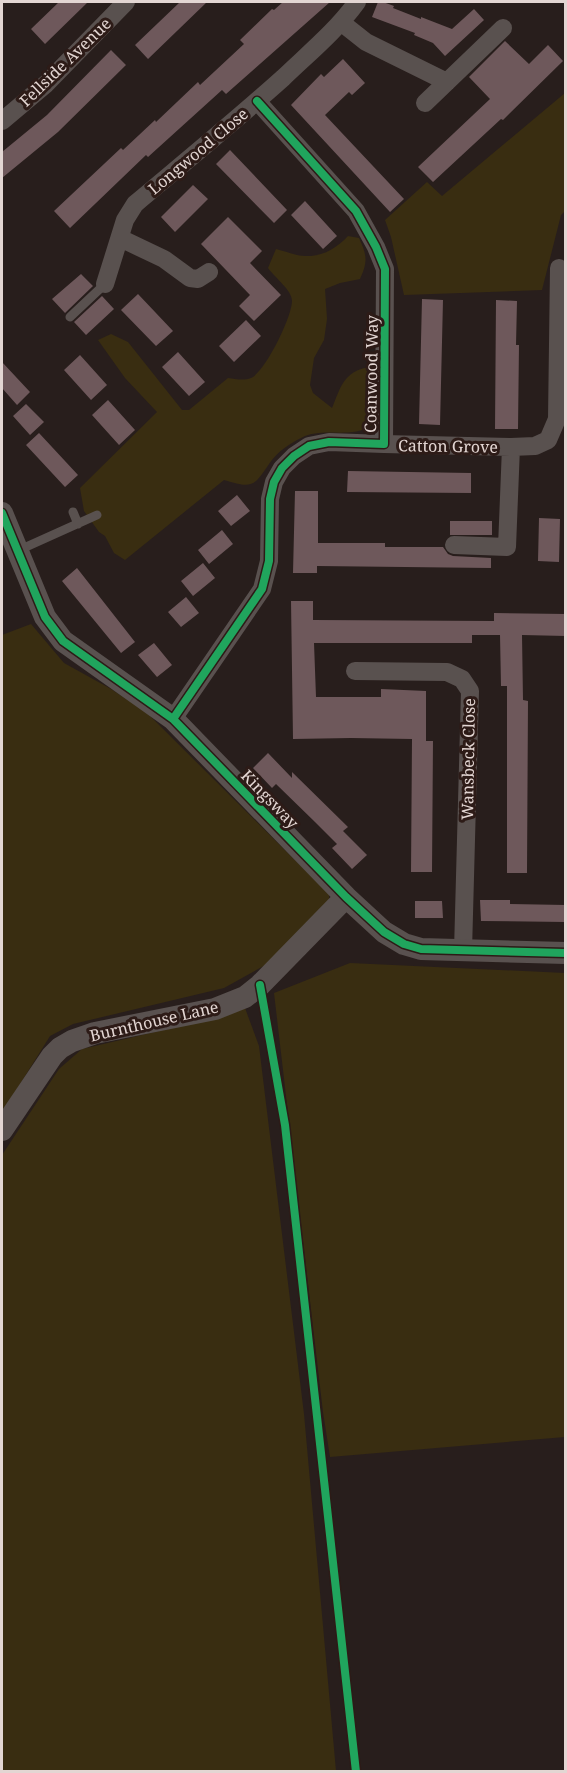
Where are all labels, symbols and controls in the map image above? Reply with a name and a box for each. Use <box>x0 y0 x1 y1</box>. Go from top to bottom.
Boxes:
street label: Fellside Avenue <box>14 13 116 111</box>
street label: Longwood Close <box>143 103 253 199</box>
street label: Coanwood Way <box>359 314 383 433</box>
street label: Catton Grove <box>398 434 498 458</box>
street label: Wansbeck Close <box>456 698 480 820</box>
street label: Kingsway <box>236 765 304 834</box>
street label: Burnthouse Lane <box>87 995 221 1047</box>

